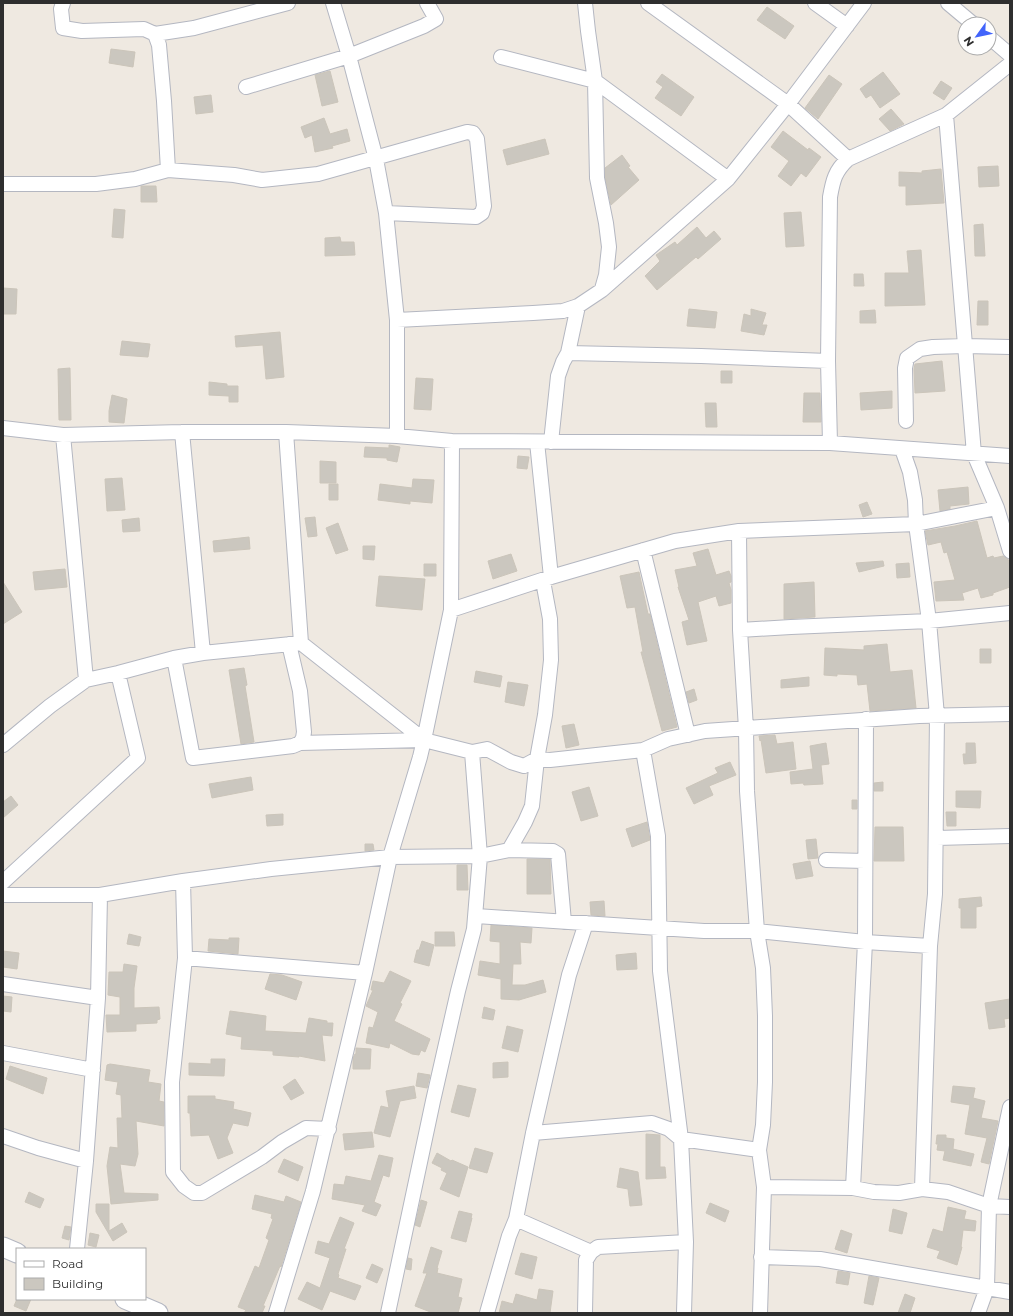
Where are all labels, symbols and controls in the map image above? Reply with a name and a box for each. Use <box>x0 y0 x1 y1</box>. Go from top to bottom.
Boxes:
north arrow <box>957 16 997 56</box>
text: N <box>960 34 977 49</box>
legend <box>16 1248 146 1300</box>
text: Road <box>52 1256 83 1271</box>
text: Building <box>52 1276 103 1291</box>

